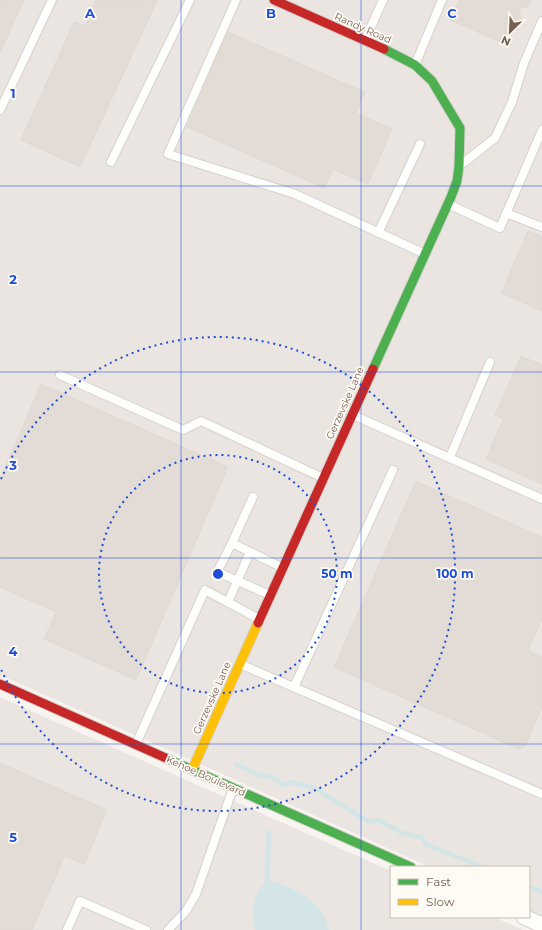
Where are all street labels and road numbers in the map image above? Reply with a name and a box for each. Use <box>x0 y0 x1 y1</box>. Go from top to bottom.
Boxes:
street label: Randy Road <box>333 10 393 46</box>
street label: Gerzevske Lane <box>323 365 367 441</box>
street label: Gerzevske Lane <box>190 660 234 736</box>
street label: Kehoe Boulevard <box>164 753 248 799</box>

